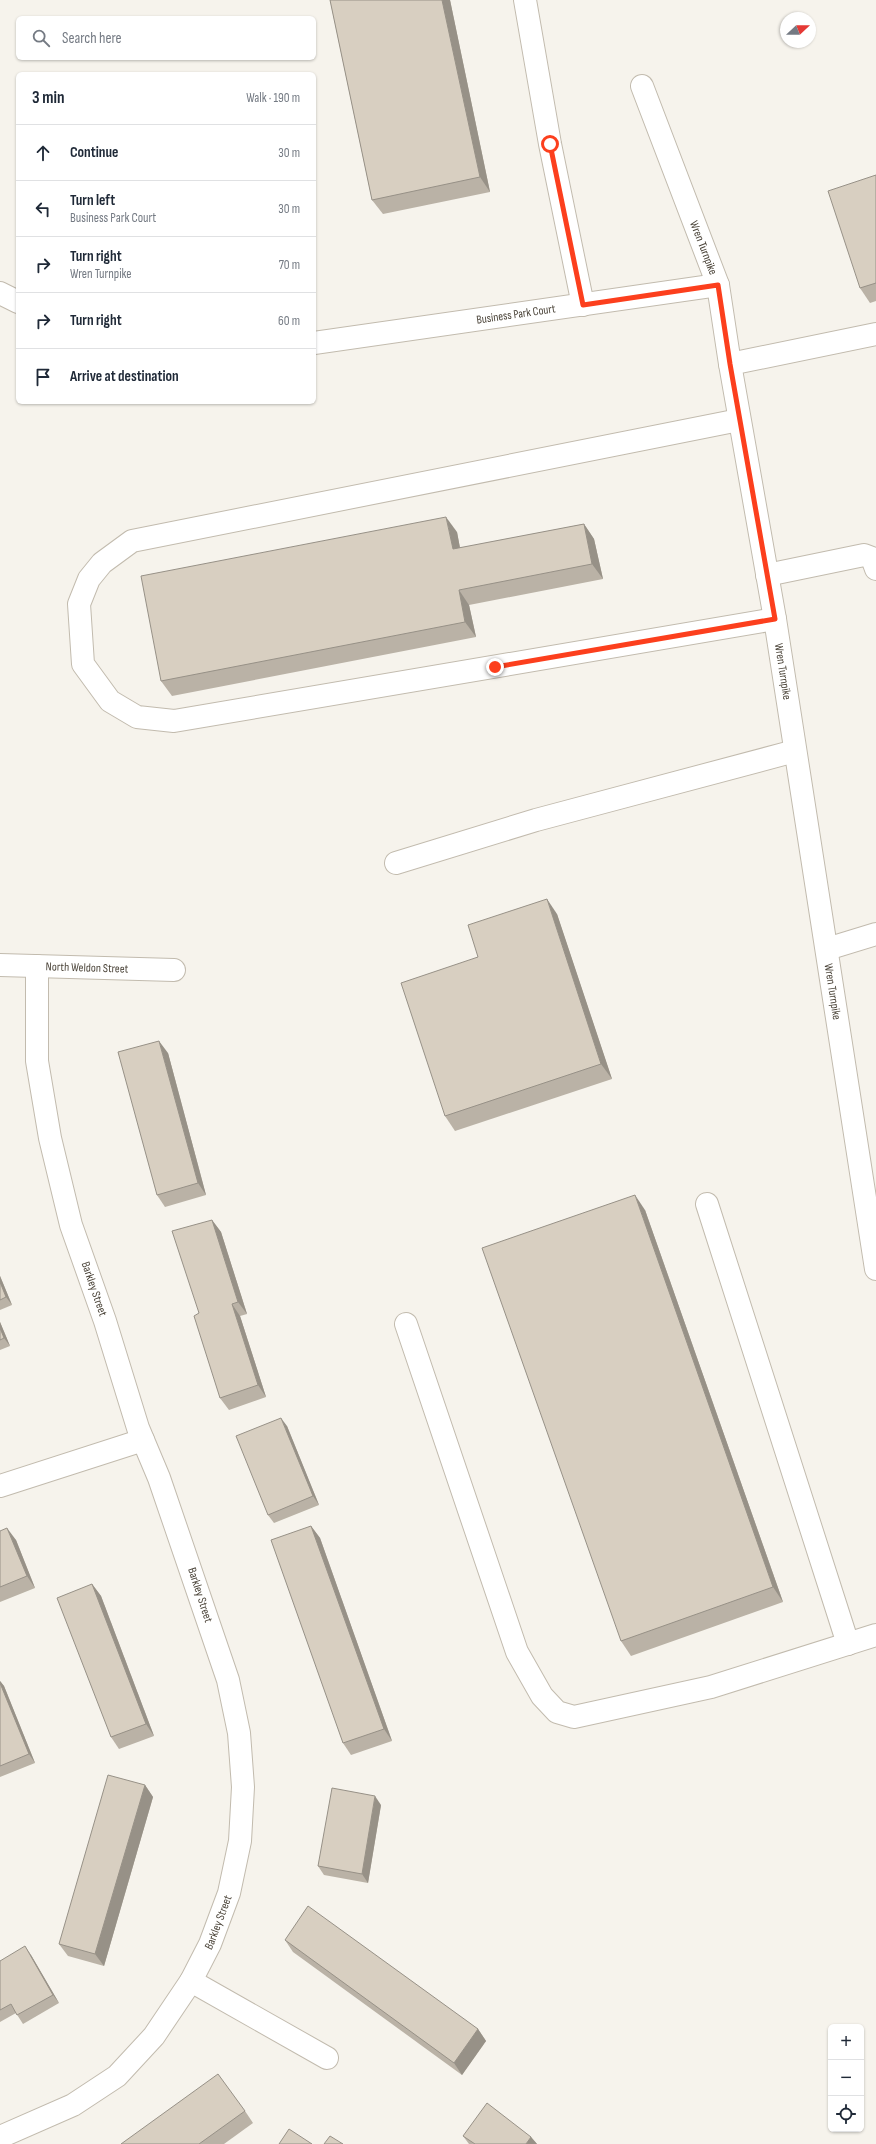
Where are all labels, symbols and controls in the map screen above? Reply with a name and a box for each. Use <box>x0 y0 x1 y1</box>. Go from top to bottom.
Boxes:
north arrow <box>780 12 816 48</box>
search box <box>16 16 316 60</box>
icon: search <box>30 27 52 49</box>
text: Search here <box>62 29 122 48</box>
text: 3 min <box>32 88 65 108</box>
text: Walk · 190 m <box>246 90 300 106</box>
route start <box>541 135 559 153</box>
icon: ahead <box>32 142 54 164</box>
text: Continue <box>70 143 119 162</box>
text: 30 m <box>278 145 300 161</box>
text: Turn left <box>70 191 115 210</box>
icon: left <box>32 198 54 220</box>
text: 30 m <box>278 201 300 217</box>
text: Business Park Court <box>70 210 156 226</box>
street label: Wren Turnpike <box>687 218 721 277</box>
text: Turn right <box>70 247 122 266</box>
icon: right <box>32 254 54 276</box>
text: 70 m <box>279 257 300 273</box>
text: Wren Turnpike <box>70 266 132 282</box>
street label: Business Park Court <box>475 301 557 327</box>
icon: right <box>32 310 54 332</box>
text: Turn right <box>70 311 122 330</box>
text: 60 m <box>278 313 300 329</box>
icon: arrive <box>32 366 54 388</box>
text: Arrive at destination <box>70 367 179 386</box>
street label: Wren Turnpike <box>771 642 795 701</box>
route end <box>486 658 504 676</box>
street label: North Weldon Street <box>45 959 129 976</box>
street label: Wren Turnpike <box>821 962 845 1021</box>
street label: Barkley Street <box>78 1260 110 1319</box>
street label: Barkley Street <box>184 1566 216 1625</box>
street label: Barkley Street <box>201 1893 235 1952</box>
map controls <box>828 2024 864 2132</box>
button: + <box>828 2024 864 2060</box>
button: − <box>828 2060 864 2096</box>
button: locate <box>828 2096 864 2132</box>

